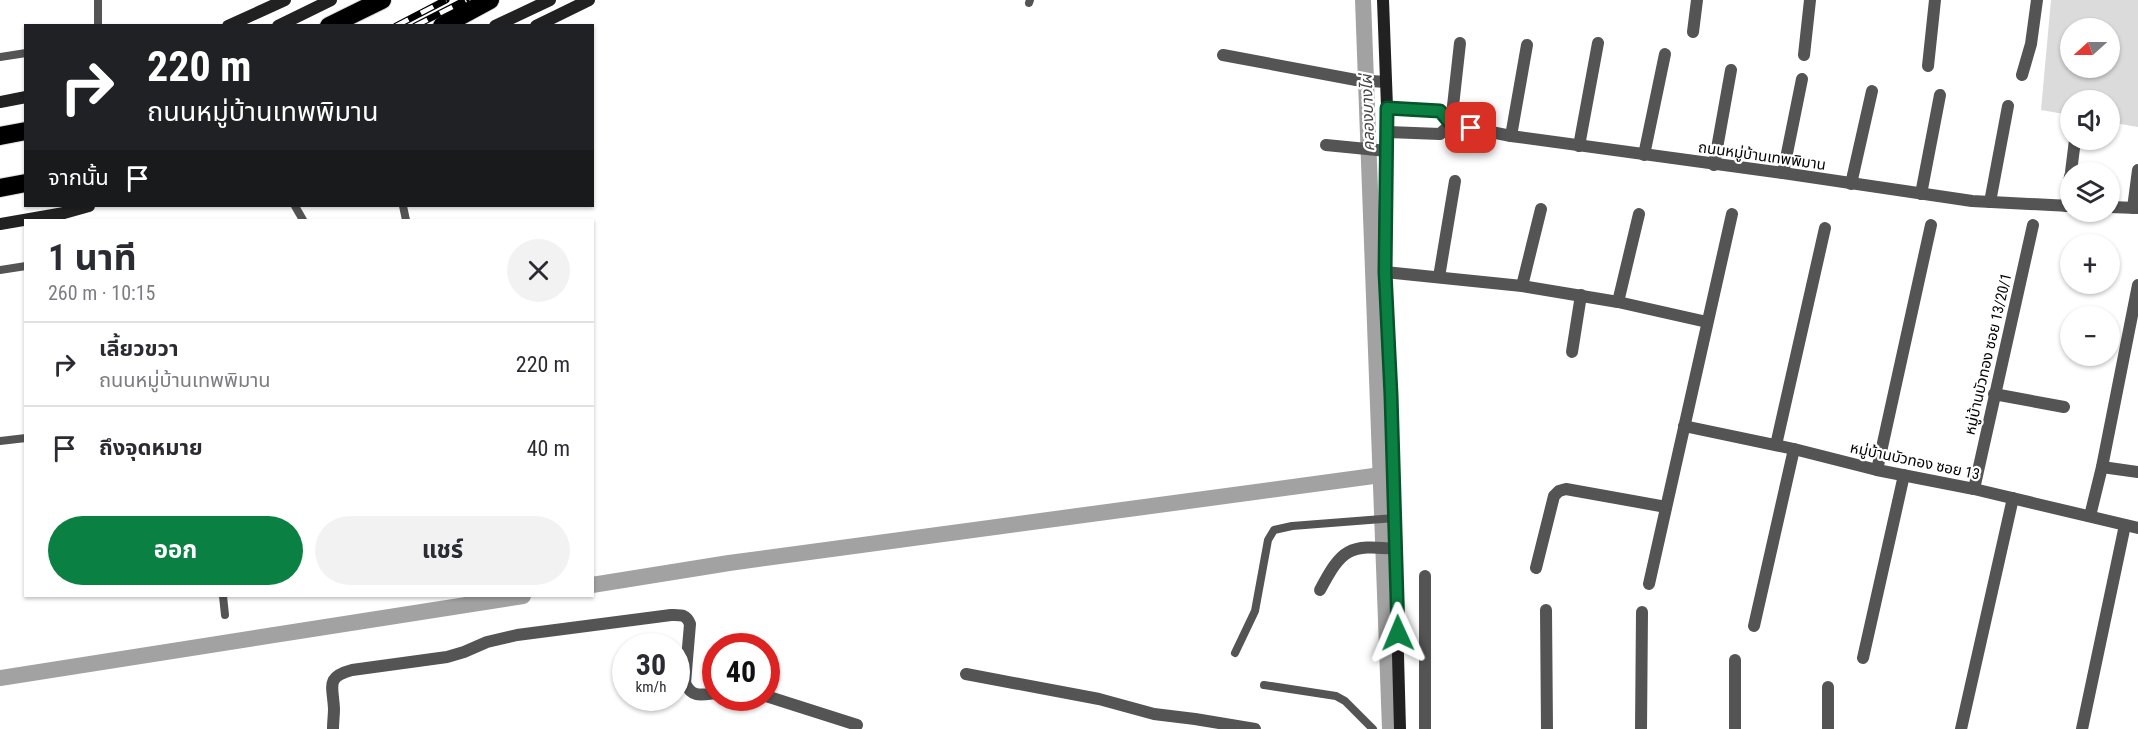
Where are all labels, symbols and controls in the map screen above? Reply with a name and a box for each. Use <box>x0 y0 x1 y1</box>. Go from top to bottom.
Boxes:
north arrow <box>2060 18 2120 78</box>
map controls <box>2060 18 2120 366</box>
text: 220 m <box>147 42 252 91</box>
icon: right <box>48 48 126 126</box>
water label: คลองบางไผ่ <box>1357 72 1378 152</box>
button: sound <box>2060 90 2120 150</box>
text: ถนนหมู่บ้านเทพพิมาน <box>147 96 379 128</box>
pin <box>1445 102 1496 153</box>
icon: arrive <box>1454 111 1487 144</box>
street label: ถนนหมู่บ้านเทพพิมาน <box>1697 138 1827 174</box>
icon: arrive <box>121 162 154 195</box>
button: layers <box>2060 162 2120 222</box>
text: จากนั้น <box>48 165 109 190</box>
button: + <box>2060 234 2120 294</box>
text: 1 นาที <box>48 237 137 279</box>
button: close <box>507 239 570 302</box>
street label: หมู่บ้านบัวทอง ซอย 13/20/1 <box>1961 271 2015 437</box>
text: 260 m · 10:15 <box>48 281 155 305</box>
button: − <box>2060 306 2120 366</box>
text: เลี้ยวขวา <box>99 336 179 361</box>
icon: right <box>48 348 81 381</box>
text: 220 m <box>516 352 570 377</box>
text: ถนนหมู่บ้านเทพพิมาน <box>99 368 271 392</box>
icon: arrive <box>48 432 81 465</box>
text: ถึงจุดหมาย <box>99 435 203 460</box>
text: 40 m <box>527 436 570 461</box>
street label: หมู่บ้านบัวทอง ซอย 13 <box>1848 438 1982 484</box>
button: ออก <box>48 516 303 585</box>
button: แชร์ <box>315 516 570 585</box>
position arrow <box>1366 601 1430 665</box>
speed limit sign: 40 <box>702 633 780 711</box>
text: 30 <box>636 647 666 682</box>
text: km/h <box>636 678 666 696</box>

